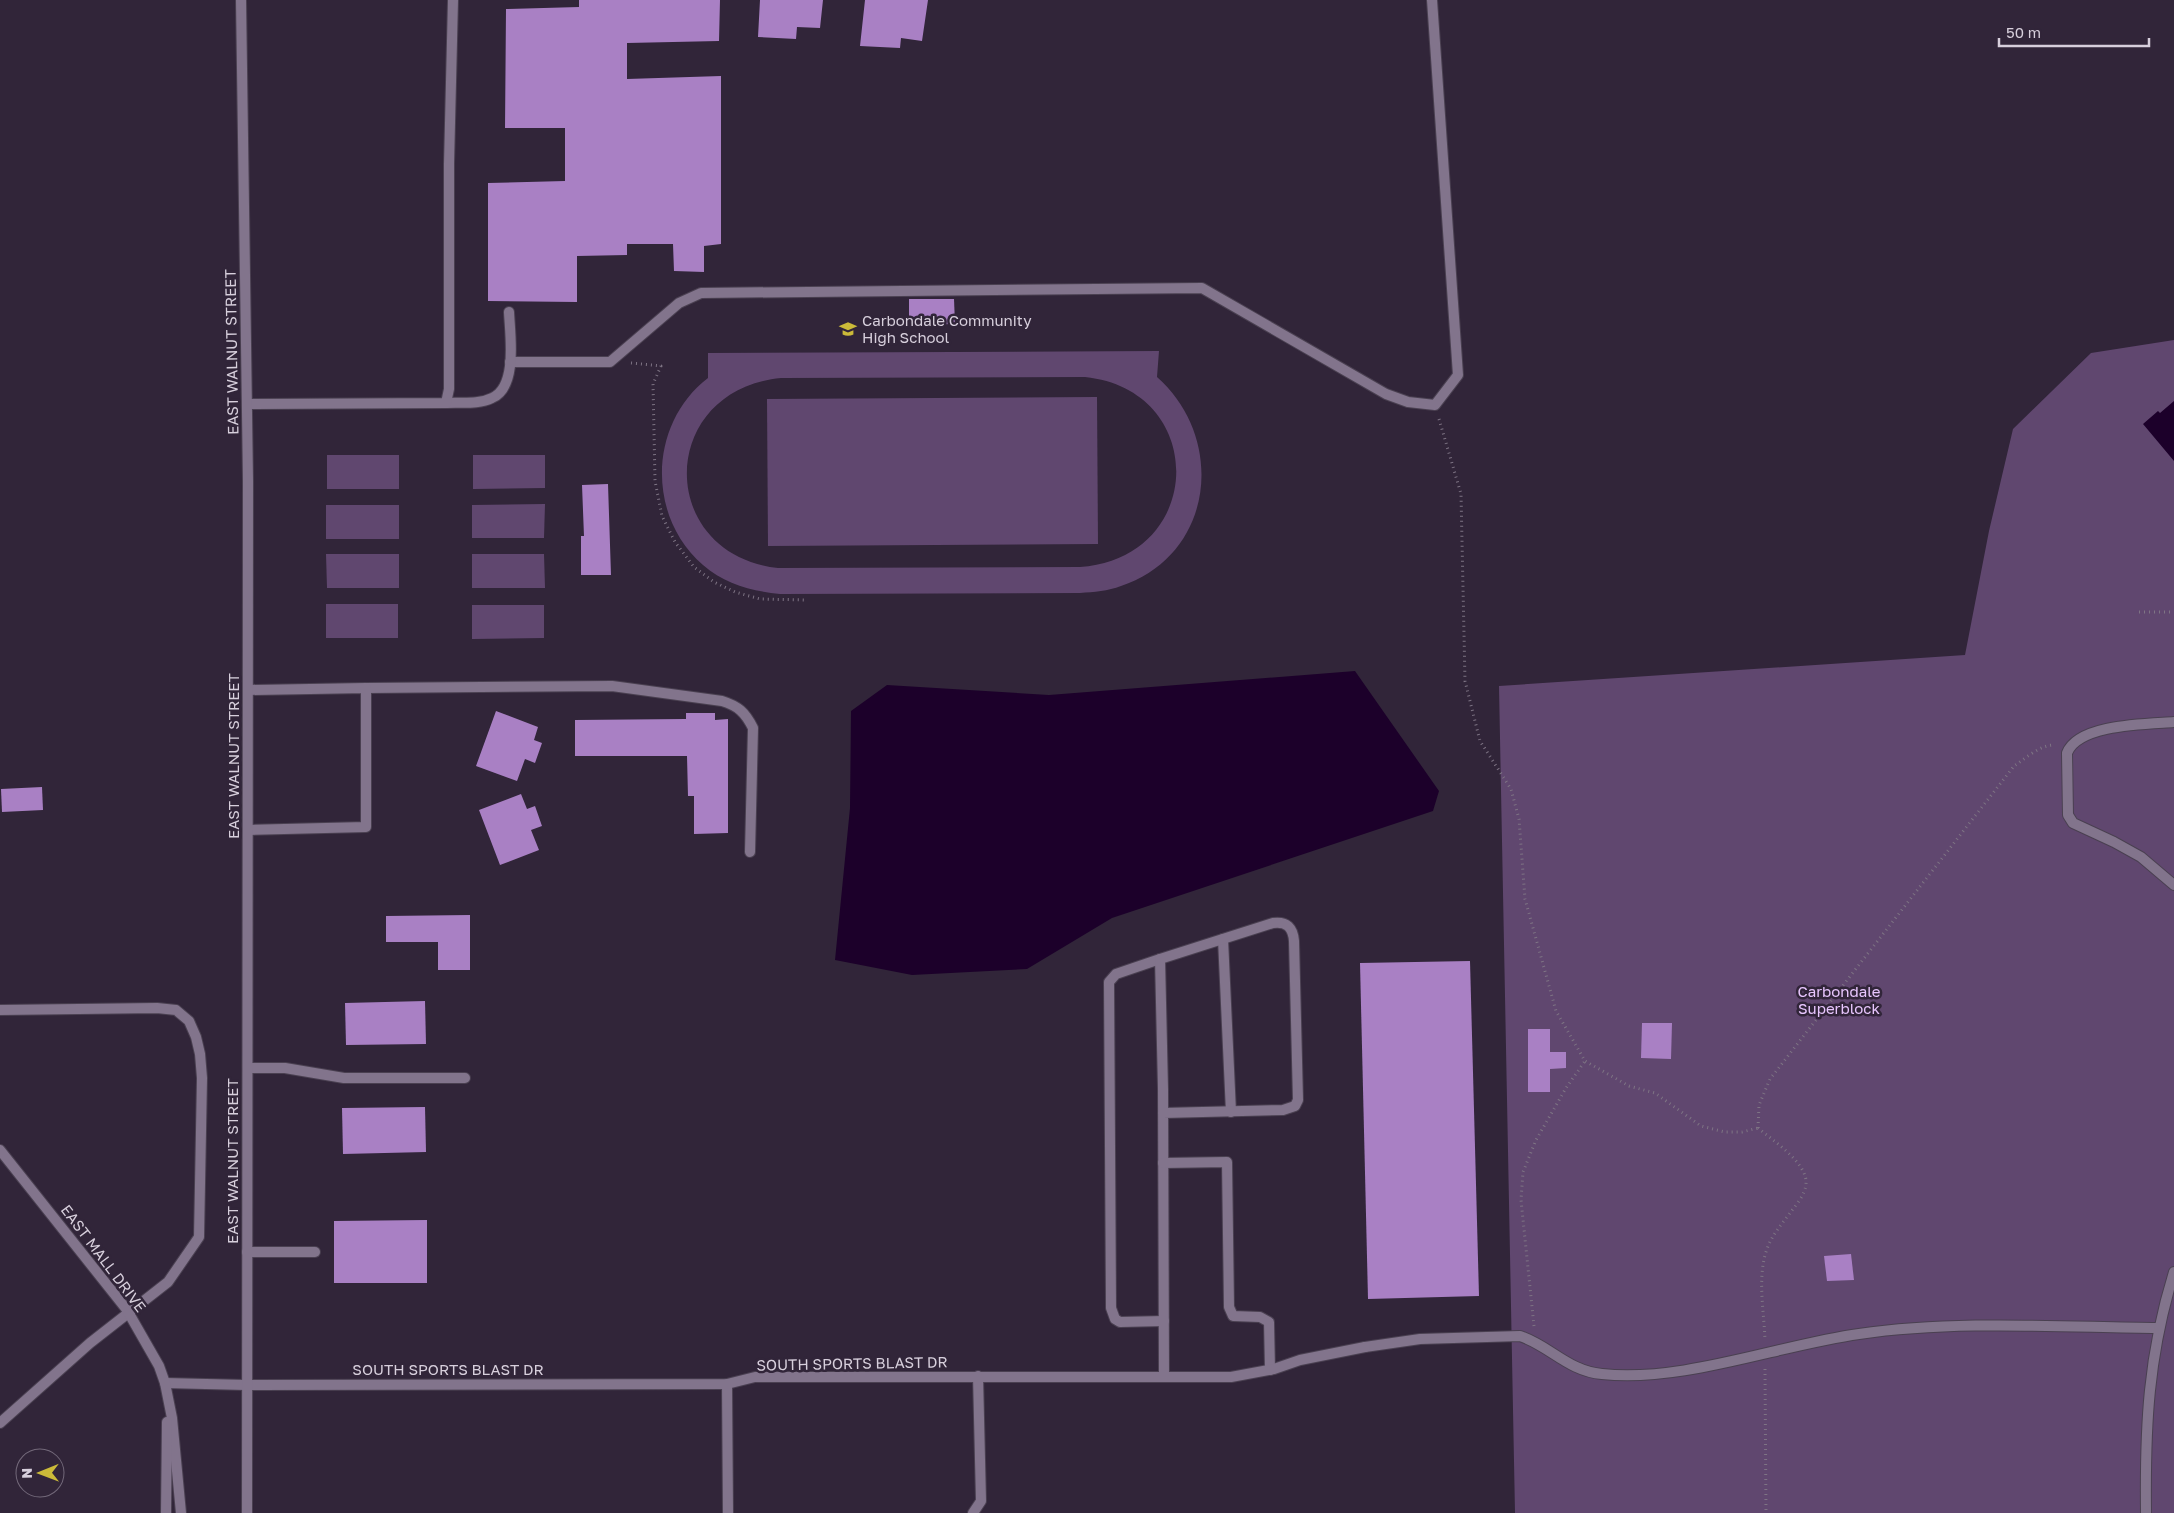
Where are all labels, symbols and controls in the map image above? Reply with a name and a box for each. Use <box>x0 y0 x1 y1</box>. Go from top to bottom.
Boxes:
scale bar <box>1999 15 2149 47</box>
text: 50 m <box>2006 23 2041 41</box>
street label: EAST WALNUT STREET <box>221 269 241 435</box>
place label: Carbondale Community High School <box>862 311 1032 346</box>
school or university icon: Carbondale Community High School <box>838 319 858 339</box>
street label: EAST WALNUT STREET <box>224 673 242 839</box>
park label: Carbondale Superblock <box>1797 982 1881 1017</box>
street label: EAST WALNUT STREET <box>223 1078 241 1244</box>
street label: EAST MALL DRIVE <box>58 1201 150 1315</box>
street label: SOUTH SPORTS BLAST DR <box>756 1352 948 1374</box>
street label: SOUTH SPORTS BLAST DR <box>352 1360 544 1378</box>
north arrow <box>15 1448 65 1498</box>
text: N <box>18 1468 35 1479</box>

